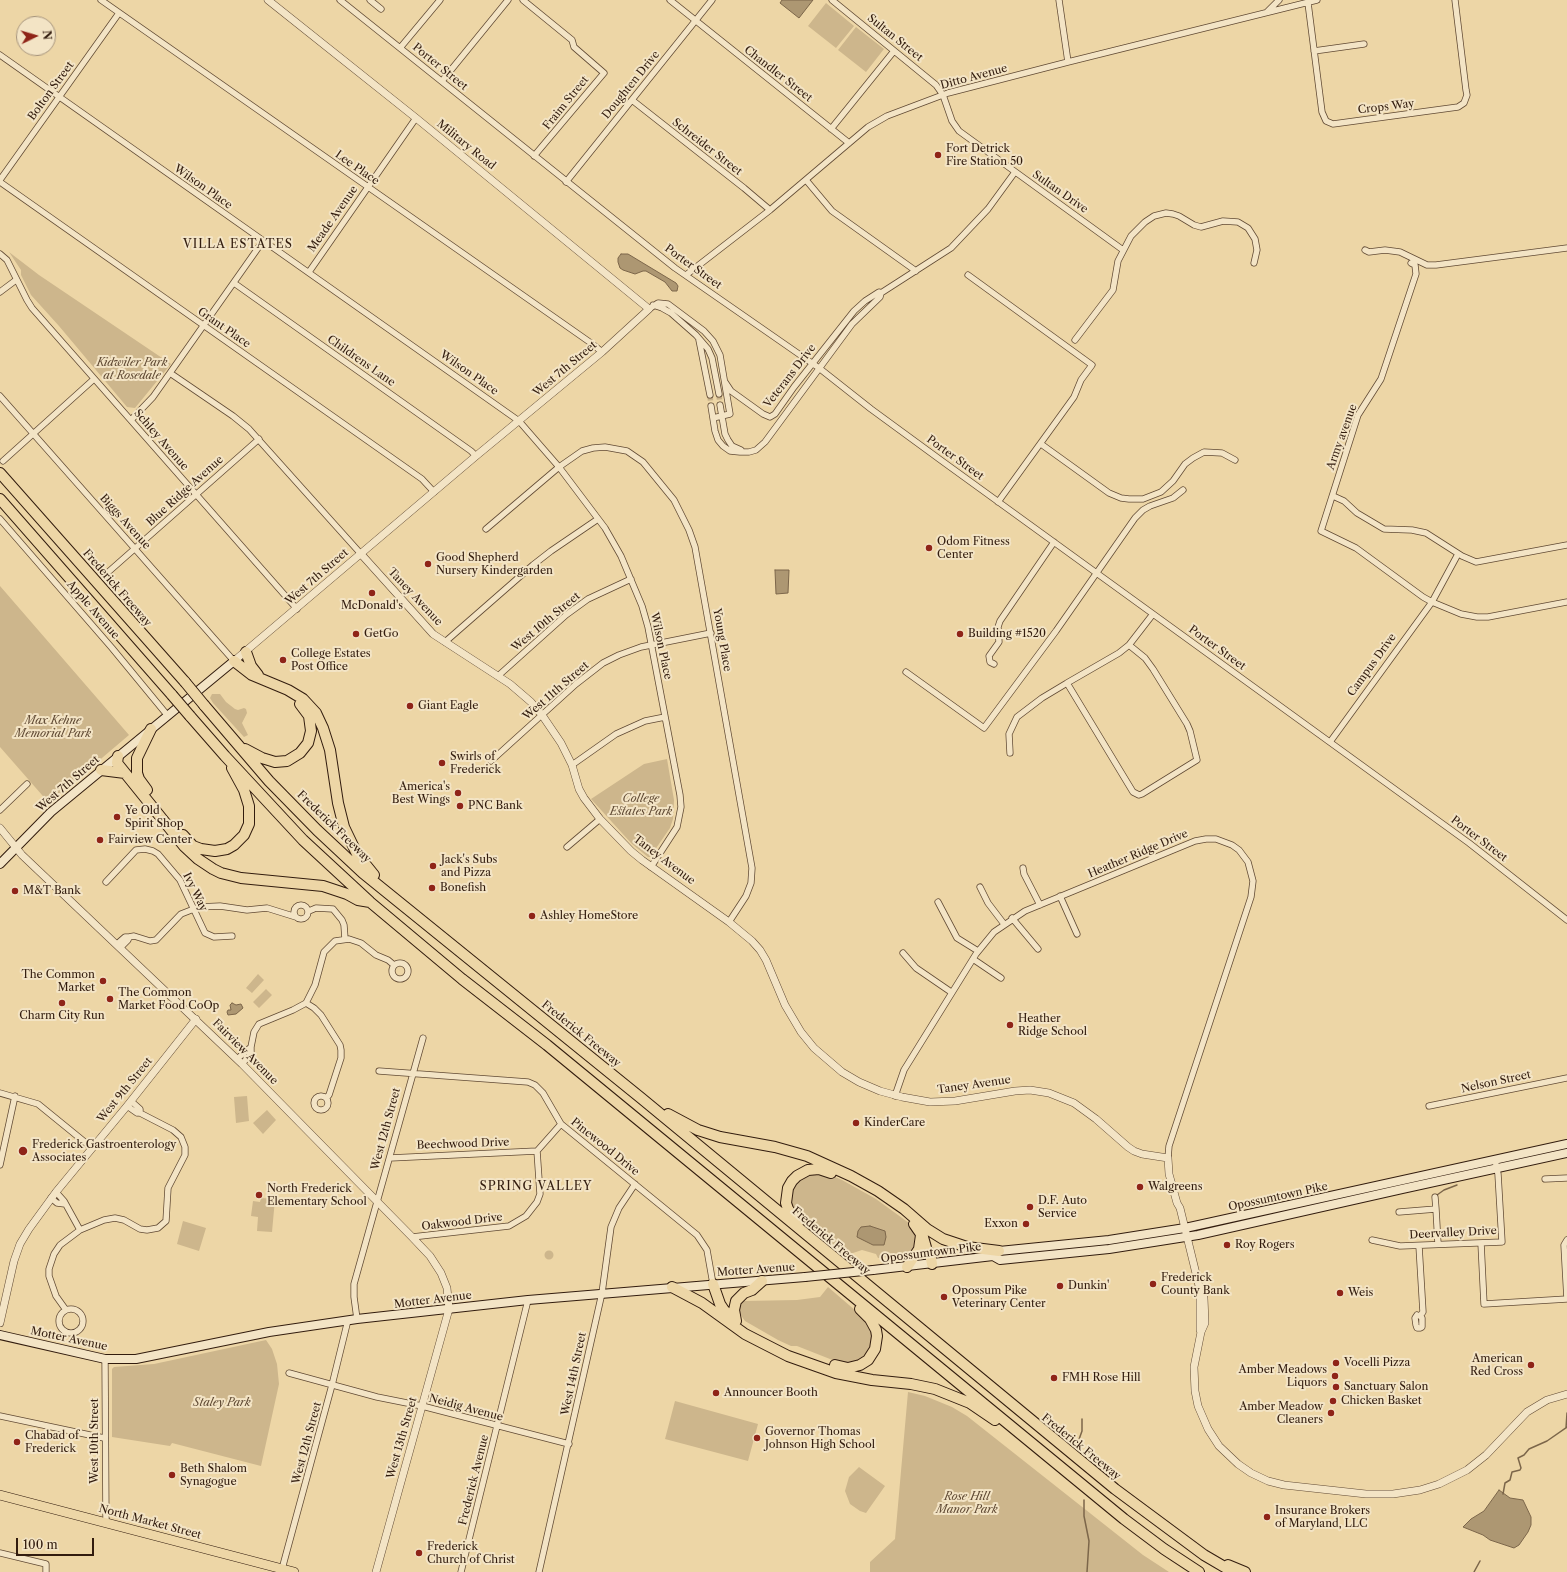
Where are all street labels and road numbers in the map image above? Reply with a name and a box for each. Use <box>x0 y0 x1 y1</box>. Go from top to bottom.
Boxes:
street label: Sultan Street <box>865 12 925 64</box>
street label: Porter Street <box>410 41 470 93</box>
street label: Chandler Street <box>741 43 815 105</box>
street label: Doughten Drive <box>600 48 662 122</box>
street label: Bolton Street <box>25 59 77 123</box>
street label: Ditto Avenue <box>939 62 1009 92</box>
street label: Fraim Street <box>540 74 592 132</box>
street label: Crops Way <box>1357 97 1415 117</box>
street label: Schreider Street <box>670 116 744 178</box>
street label: Military Road <box>434 117 498 173</box>
street label: Lee Place <box>332 148 382 188</box>
street label: Wilson Place <box>171 162 235 212</box>
street label: Sultan Drive <box>1030 168 1090 216</box>
street label: Meade Avenue <box>305 183 361 255</box>
street label: Porter Street <box>662 242 724 292</box>
street label: Grant Place <box>195 305 253 351</box>
street label: Childrens Lane <box>324 333 398 389</box>
street label: West 7th Street <box>530 339 600 399</box>
street label: Veterans Drive <box>761 342 819 410</box>
street label: Wilson Place <box>437 348 501 398</box>
street label: Army avenue <box>1324 402 1360 472</box>
street label: Schley Avenue <box>131 407 191 473</box>
street label: Porter Street <box>924 433 986 483</box>
street label: Blue Ridge Avenue <box>144 453 226 529</box>
street label: Biggs Avenue <box>97 492 153 552</box>
street label: West 7th Street <box>283 546 351 608</box>
street label: Frederick Freeway <box>80 547 154 629</box>
street label: Taney Avenue <box>385 565 445 629</box>
street label: Apple Avenue <box>64 578 122 642</box>
street label: West 10th Street <box>509 590 583 654</box>
street label: Young Place <box>710 607 734 673</box>
street label: Wilson Place <box>647 611 675 681</box>
street label: Porter Street <box>1186 623 1248 673</box>
street label: Campus Drive <box>1345 631 1399 699</box>
street label: West 11th Street <box>520 659 592 723</box>
street label: West 7th Street <box>34 753 102 815</box>
street label: Frederick Freeway <box>294 788 374 866</box>
street label: Porter Street <box>1448 814 1510 864</box>
street label: Heather Ridge Drive <box>1086 827 1190 881</box>
street label: Taney Avenue <box>630 832 698 888</box>
street label: Ivy Way <box>180 870 210 914</box>
street label: Frederick Freeway <box>539 998 623 1070</box>
street label: Fairview Avenue <box>210 1017 280 1087</box>
street label: West 9th Street <box>95 1055 155 1125</box>
street label: Nelson Street <box>1460 1068 1532 1096</box>
street label: Taney Avenue <box>936 1073 1012 1097</box>
street label: West 12th Street <box>369 1086 403 1172</box>
street label: Pinewood Drive <box>568 1115 642 1179</box>
street label: Beechwood Drive <box>416 1136 510 1152</box>
street label: Opossumtown Pike <box>1227 1180 1329 1214</box>
street label: Frederick Freeway <box>789 1204 873 1278</box>
street label: Oakwood Drive <box>421 1210 503 1234</box>
street label: Deervalley Drive <box>1409 1224 1497 1242</box>
street label: Opossumtown Pike <box>880 1240 982 1266</box>
street label: Motter Avenue <box>717 1261 795 1279</box>
street label: Motter Avenue <box>393 1289 473 1311</box>
street label: Motter Avenue <box>29 1324 109 1354</box>
street label: West 14th Street <box>559 1331 589 1417</box>
street label: Neidig Avenue <box>427 1392 505 1424</box>
street label: West 13th Street <box>384 1396 420 1480</box>
street label: West 10th Street <box>88 1398 102 1484</box>
street label: West 12th Street <box>290 1400 324 1486</box>
street label: Frederick Freeway <box>1039 1411 1123 1483</box>
street label: Frederick Avenue <box>456 1433 492 1527</box>
street label: North Market Street <box>97 1502 203 1542</box>

